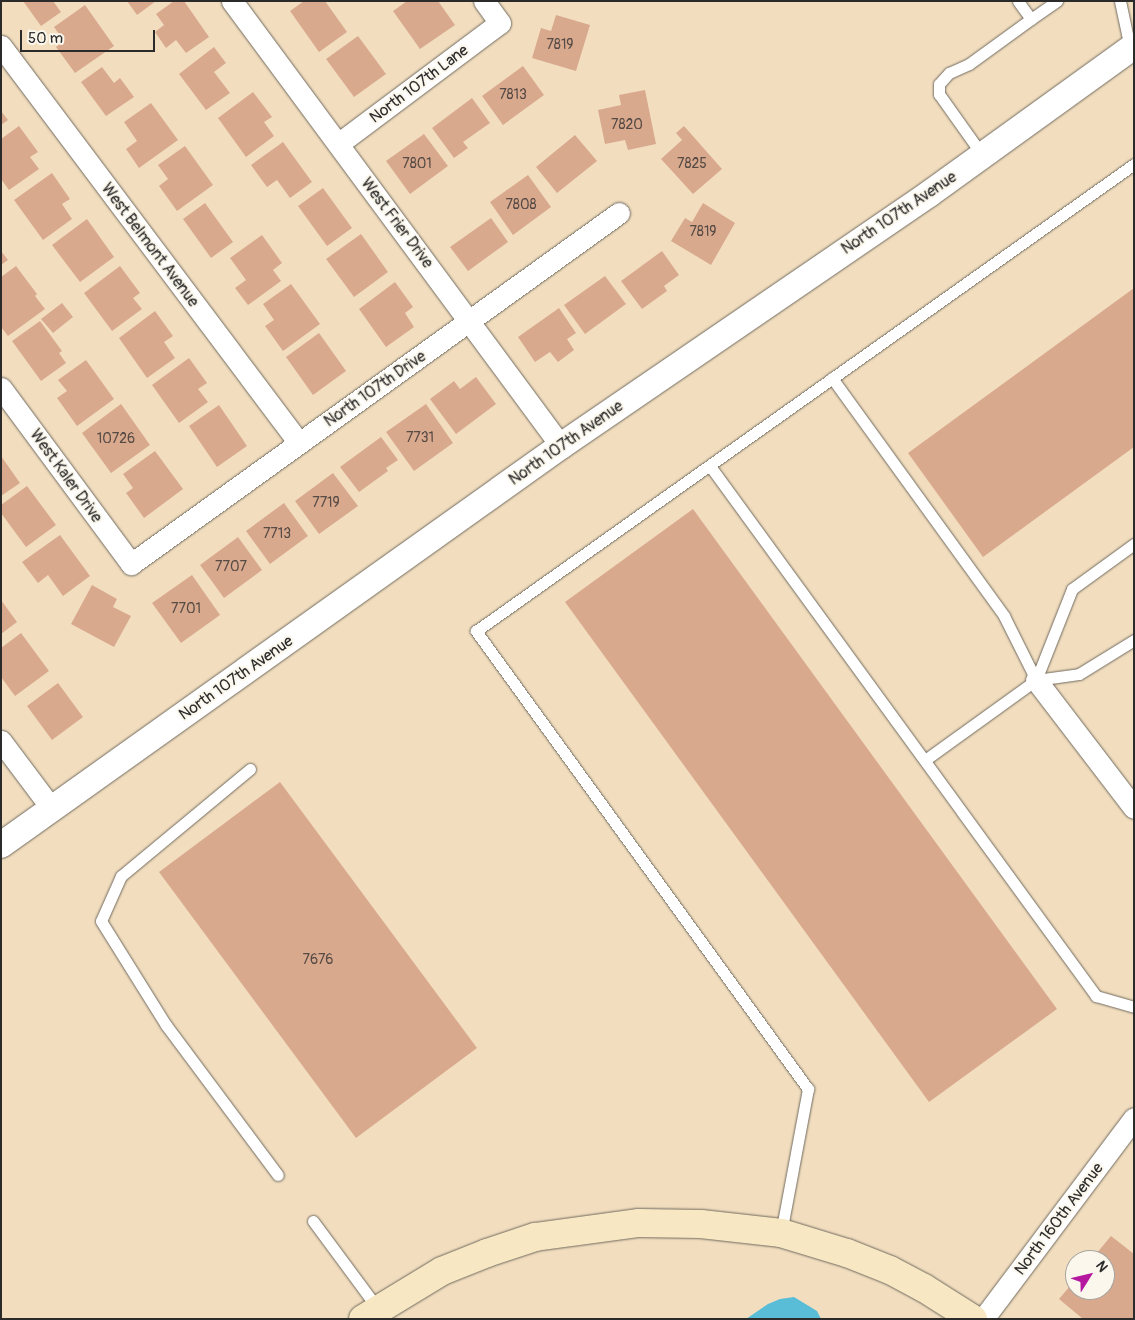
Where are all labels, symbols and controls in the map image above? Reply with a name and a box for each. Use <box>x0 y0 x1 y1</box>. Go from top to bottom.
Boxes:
scale bar <box>22 20 158 52</box>
text: 50 m <box>28 29 63 48</box>
house number: 7819 <box>546 37 574 53</box>
street label: North 107th Lane <box>366 41 472 127</box>
house number: 7813 <box>499 87 527 103</box>
house number: 7820 <box>611 117 643 133</box>
house number: 7801 <box>402 156 432 172</box>
house number: 7825 <box>677 156 707 172</box>
street label: North 107th Avenue <box>838 167 960 259</box>
street label: West Frier Drive <box>357 174 437 272</box>
street label: West Belmont Avenue <box>97 179 203 311</box>
house number: 7808 <box>505 197 537 213</box>
house number: 7819 <box>689 224 717 240</box>
street label: North 107th Drive <box>320 347 430 431</box>
street label: North 107th Avenue <box>505 396 627 490</box>
street label: West Kaler Drive <box>26 426 106 526</box>
house number: 7731 <box>406 430 434 446</box>
house number: 10726 <box>97 431 135 447</box>
house number: 7719 <box>312 495 340 511</box>
house number: 7713 <box>263 526 291 542</box>
house number: 7707 <box>215 559 247 575</box>
house number: 7701 <box>171 601 201 617</box>
street label: North 107th Avenue <box>175 631 297 725</box>
house number: 7676 <box>303 952 333 968</box>
street label: North 160th Avenue <box>1011 1159 1107 1279</box>
north arrow <box>1065 1250 1115 1300</box>

